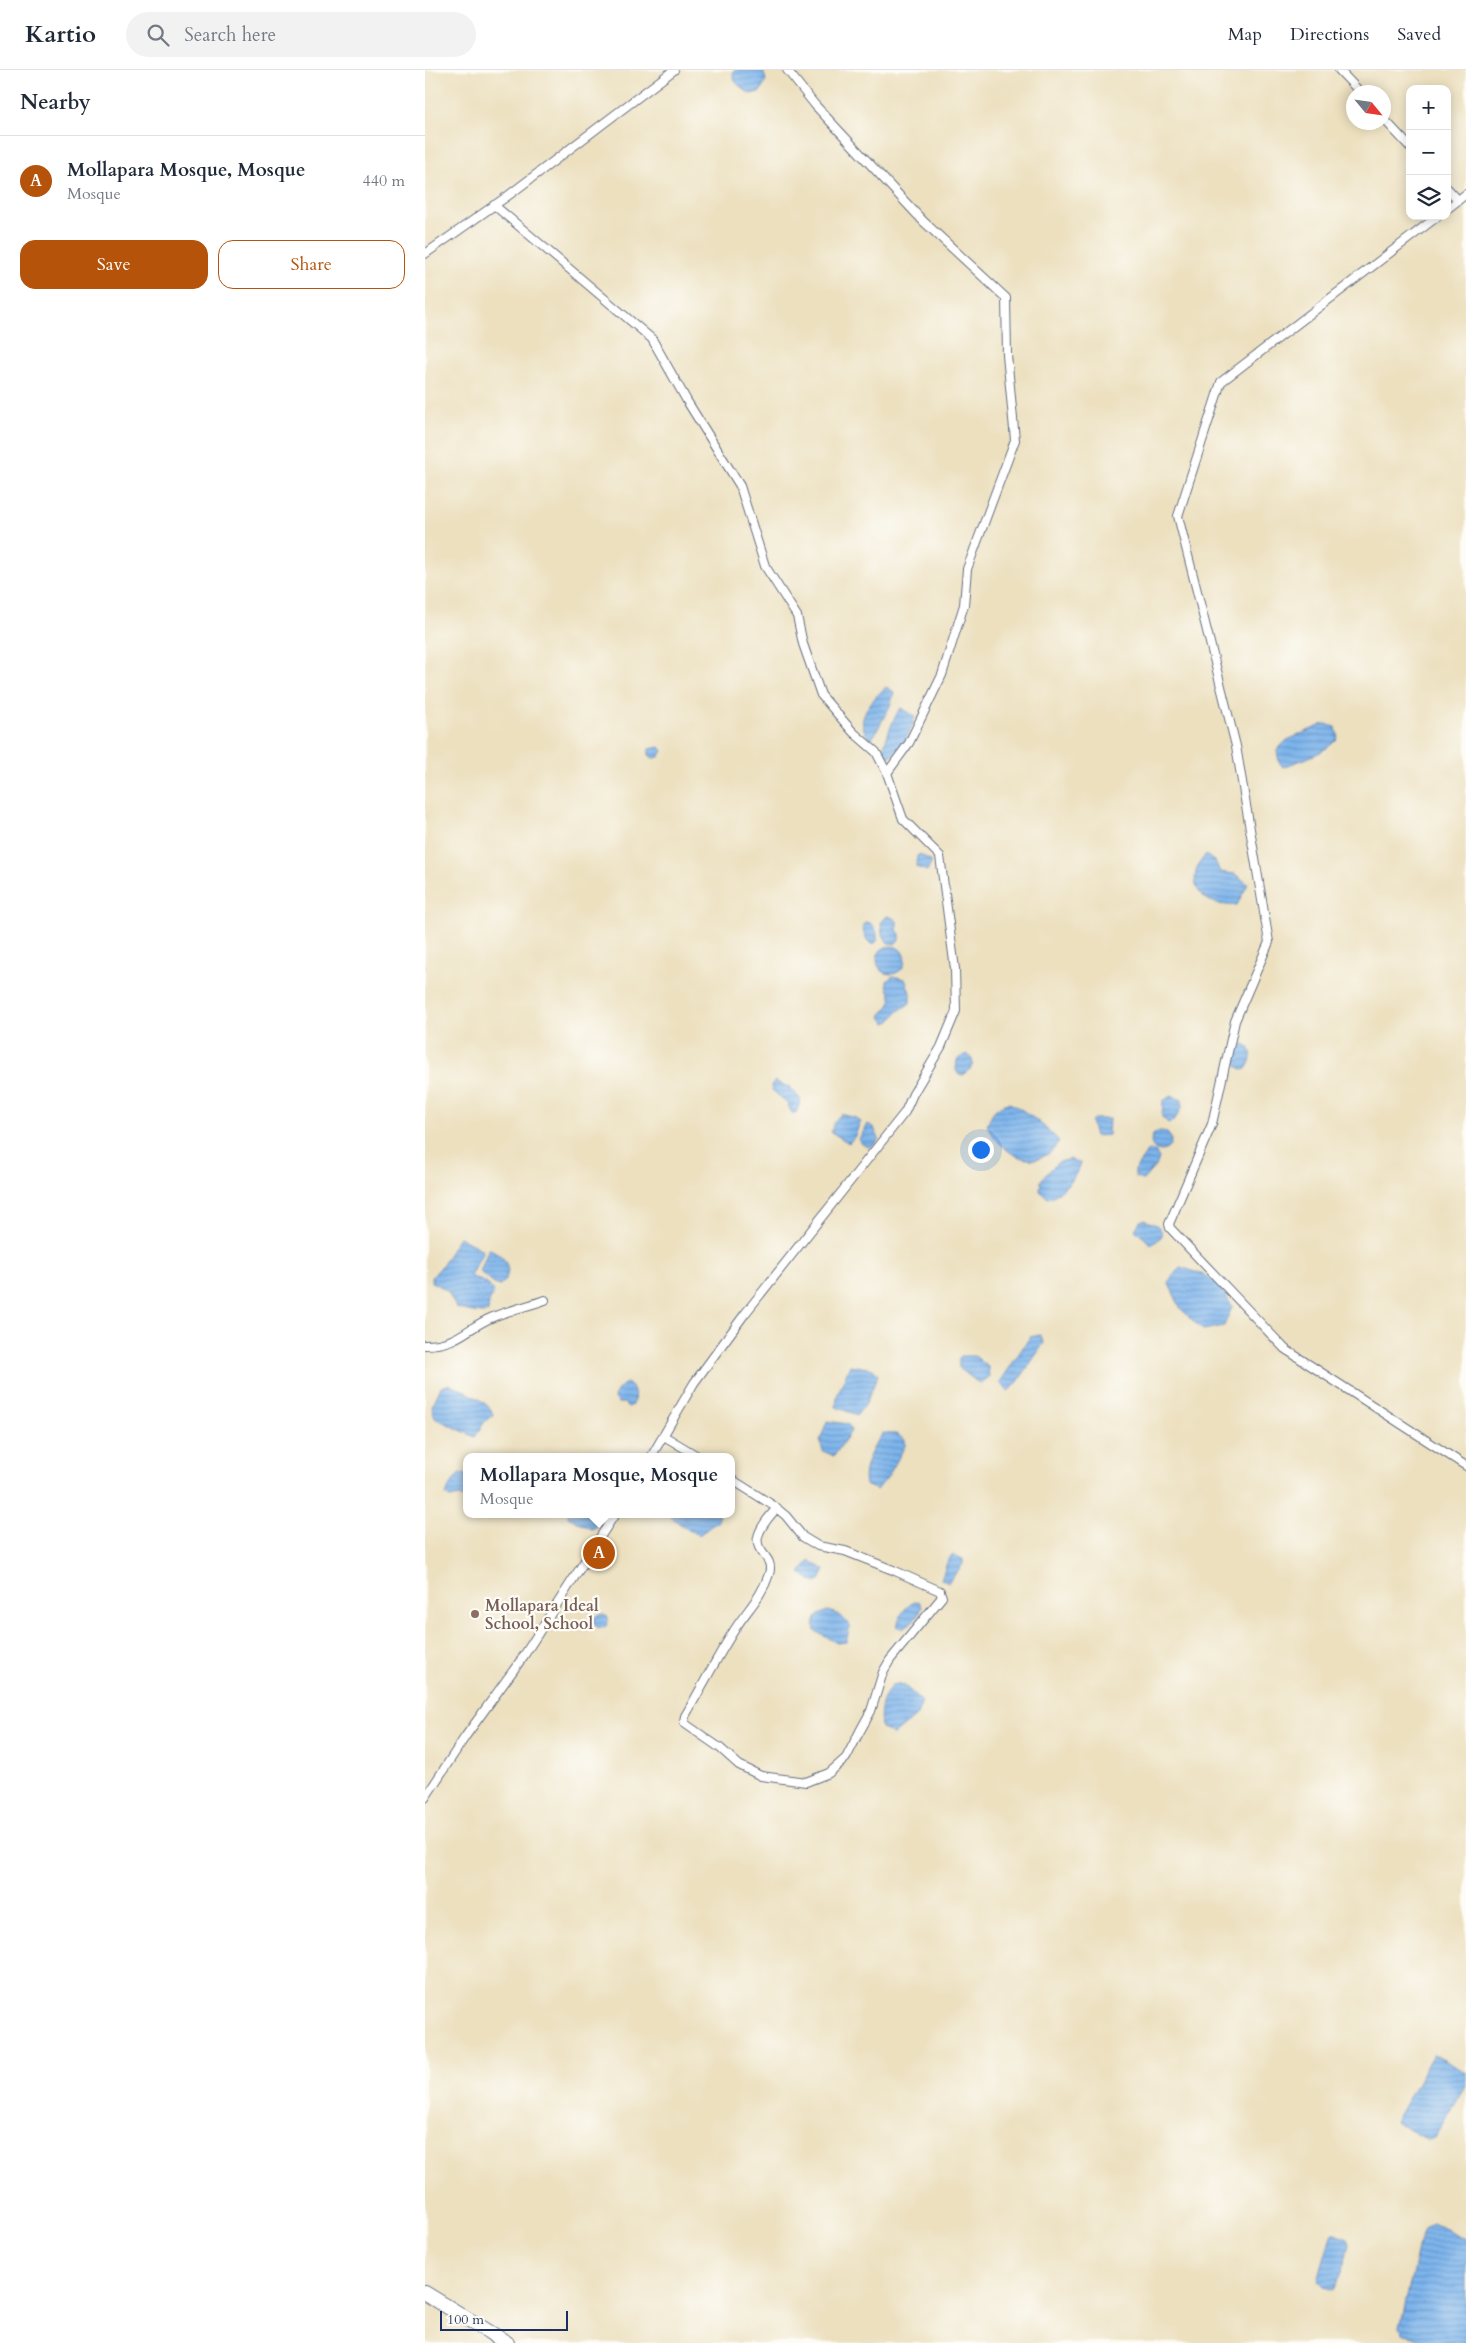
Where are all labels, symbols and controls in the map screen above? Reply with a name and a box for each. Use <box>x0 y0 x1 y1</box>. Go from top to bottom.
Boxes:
search box <box>126 12 476 57</box>
text: Kartio <box>25 18 96 51</box>
icon: search <box>144 21 172 49</box>
text: Search here <box>184 22 276 48</box>
text: Map <box>1228 22 1262 47</box>
text: Directions <box>1290 22 1369 47</box>
text: Saved <box>1397 22 1441 47</box>
north arrow <box>1346 85 1391 130</box>
map controls <box>1406 85 1451 220</box>
button: + <box>1406 85 1451 130</box>
text: Nearby <box>20 88 91 117</box>
button: − <box>1406 130 1451 175</box>
text: Mollapara Mosque, Mosque <box>67 157 305 183</box>
text: A <box>30 170 42 192</box>
text: 440 m <box>363 170 405 192</box>
button: layers <box>1406 175 1451 220</box>
text: Mosque <box>67 183 121 205</box>
button: Save <box>20 240 208 289</box>
button: Share <box>218 240 405 289</box>
your location <box>968 1137 994 1163</box>
popup <box>463 1453 735 1518</box>
text: Mollapara Mosque, Mosque <box>480 1462 718 1488</box>
text: Mosque <box>480 1488 534 1510</box>
pin: A <box>583 1534 615 1572</box>
place label: Mollapara Ideal School, School <box>485 1595 599 1635</box>
marker: Mollapara Ideal School, School <box>469 1608 481 1620</box>
scale bar <box>440 2308 567 2331</box>
text: 100 m <box>447 2310 484 2329</box>

